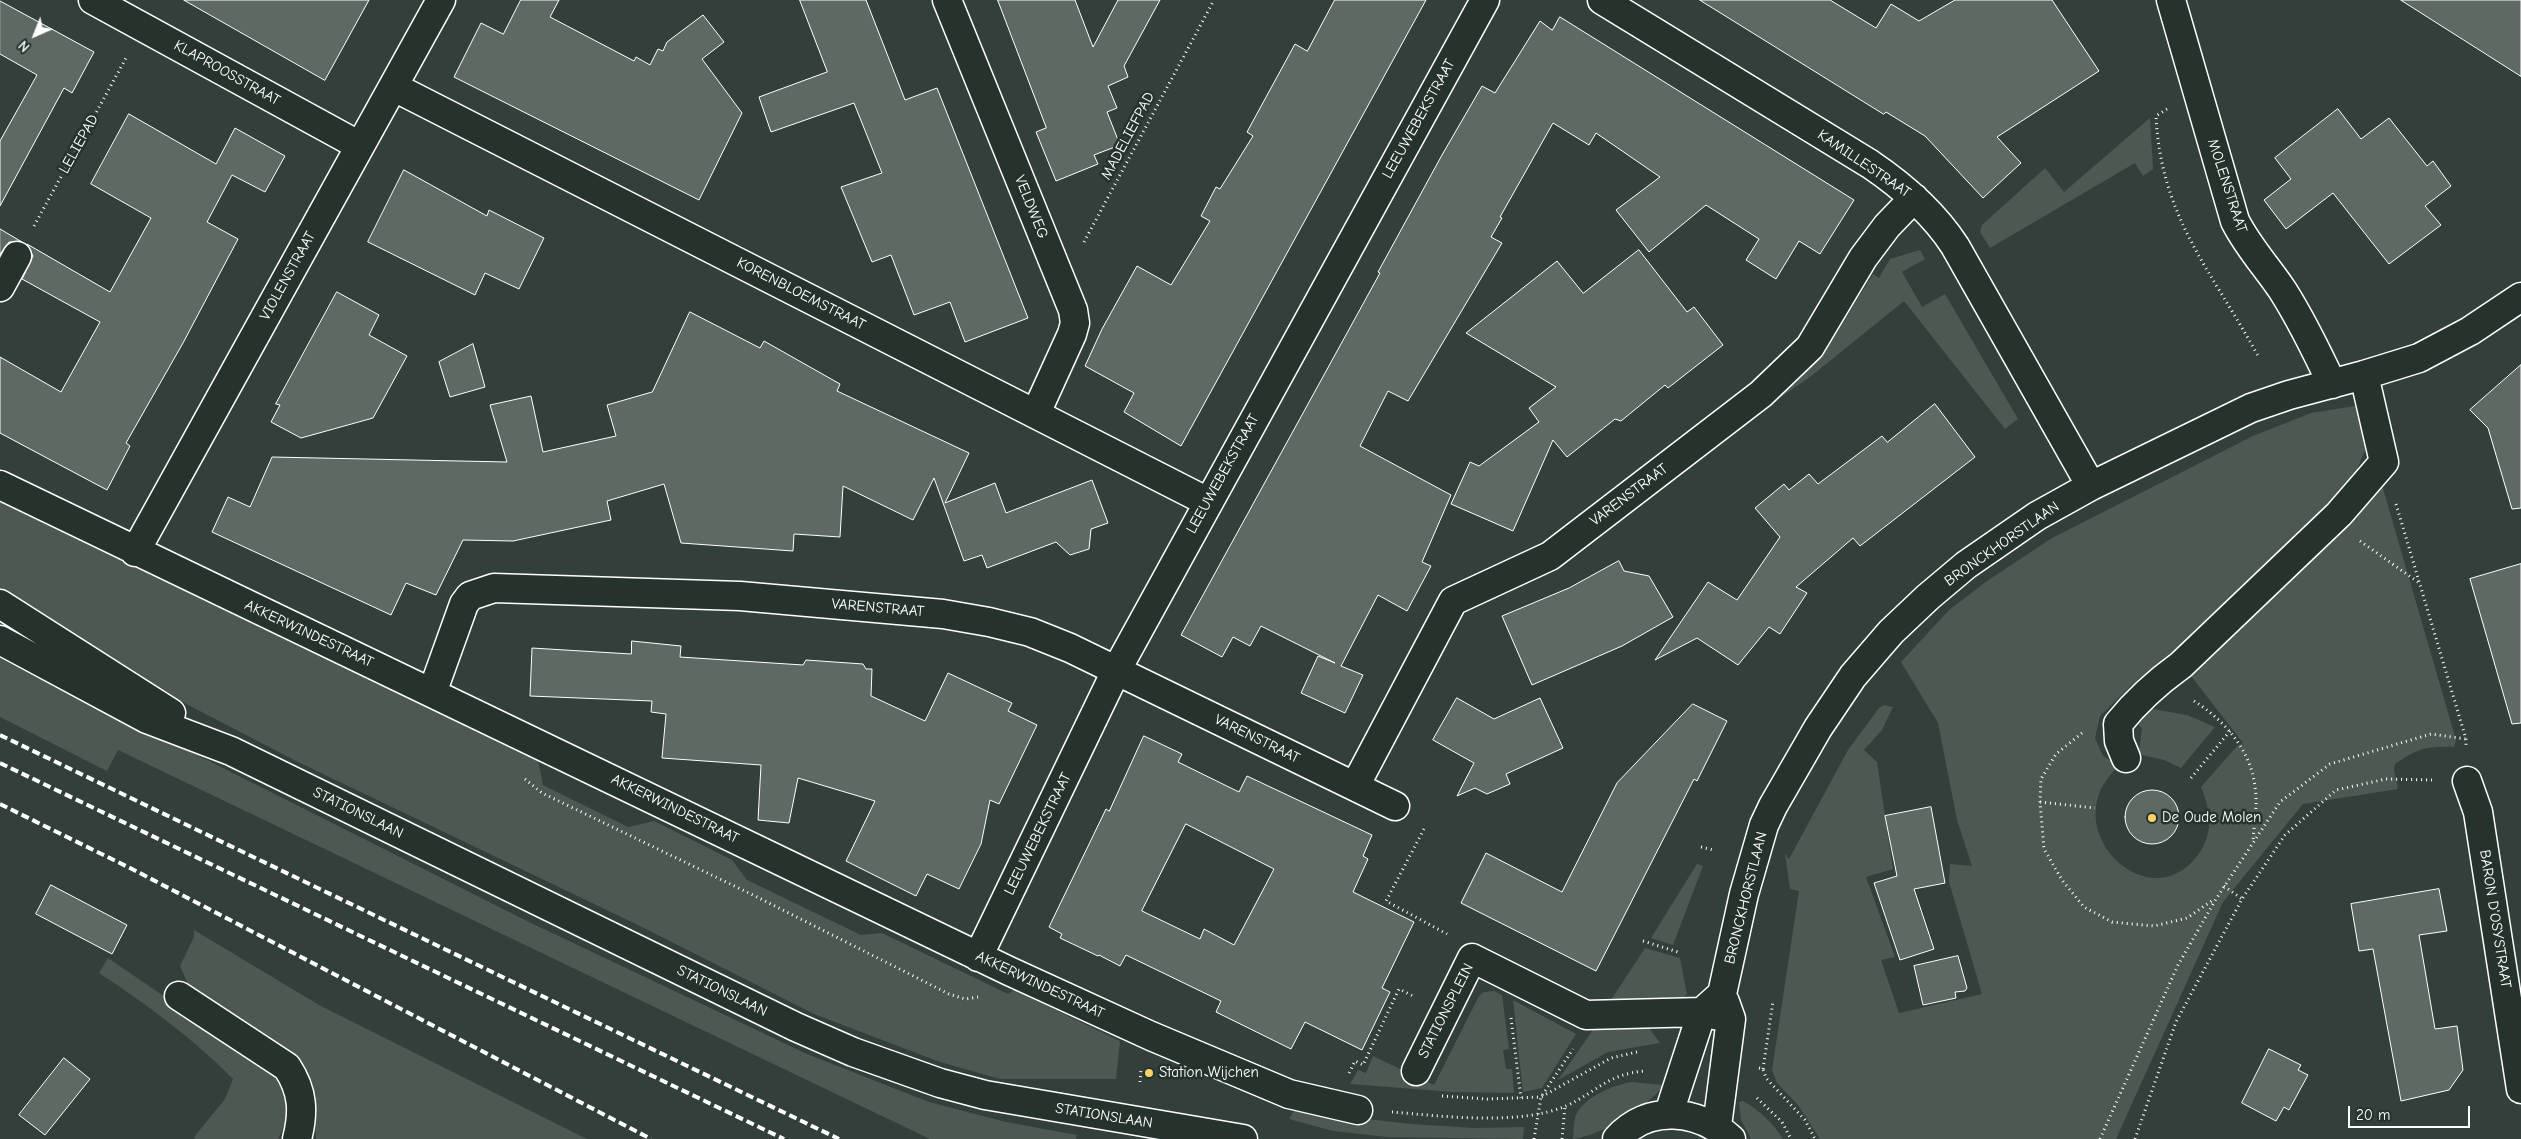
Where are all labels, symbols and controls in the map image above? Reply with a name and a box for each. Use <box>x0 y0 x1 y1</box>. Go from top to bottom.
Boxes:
north arrow <box>10 10 60 60</box>
street label: KLAPROOSSTRAAT <box>171 36 283 110</box>
text: N <box>15 37 33 55</box>
street label: LEEUWEBEKSTRAAT <box>1379 56 1459 182</box>
street label: MADELIEFPAD <box>1097 89 1159 183</box>
street label: LELIEPAD <box>55 111 103 177</box>
street label: KAMILLESTRAAT <box>1814 126 1914 202</box>
street label: MOLENSTRAAT <box>2203 137 2251 235</box>
street label: VELDWEG <box>1010 173 1052 241</box>
street label: VIOLENSTRAAT <box>256 228 320 324</box>
street label: KORENBLOEMSTRAAT <box>734 254 868 334</box>
street label: LEEUWEBEKSTRAAT <box>1183 411 1263 537</box>
street label: VARENSTRAAT <box>1587 460 1671 530</box>
street label: BRONCKHORSTLAAN <box>1941 498 2063 590</box>
street label: VARENSTRAAT <box>831 595 925 621</box>
street label: AKKERWINDESTRAAT <box>242 596 376 672</box>
street label: VARENSTRAAT <box>1211 711 1303 767</box>
street label: AKKERWINDESTRAAT <box>608 770 742 848</box>
street label: LEEUWEBEKSTRAAT <box>1001 770 1075 898</box>
street label: STATIONSLAAN <box>310 783 406 843</box>
place label: De Oude Molen <box>2162 809 2261 827</box>
marker: De Oude Molen <box>2146 812 2158 824</box>
street label: BRONCKHORSTLAAN <box>1721 830 1771 966</box>
street label: BARON D'OSYSTRAAT <box>2475 849 2515 989</box>
street label: AKKERWINDESTRAAT <box>973 947 1107 1023</box>
street label: STATIONSLAAN <box>674 961 770 1021</box>
street label: STATIONSPLEIN <box>1414 961 1478 1061</box>
place label: Station Wijchen <box>1159 1064 1259 1082</box>
marker: Station Wijchen <box>1143 1067 1155 1079</box>
scale bar <box>2351 1096 2474 1128</box>
street label: STATIONSLAAN <box>1054 1099 1154 1133</box>
text: 20 m <box>2356 1106 2390 1124</box>

